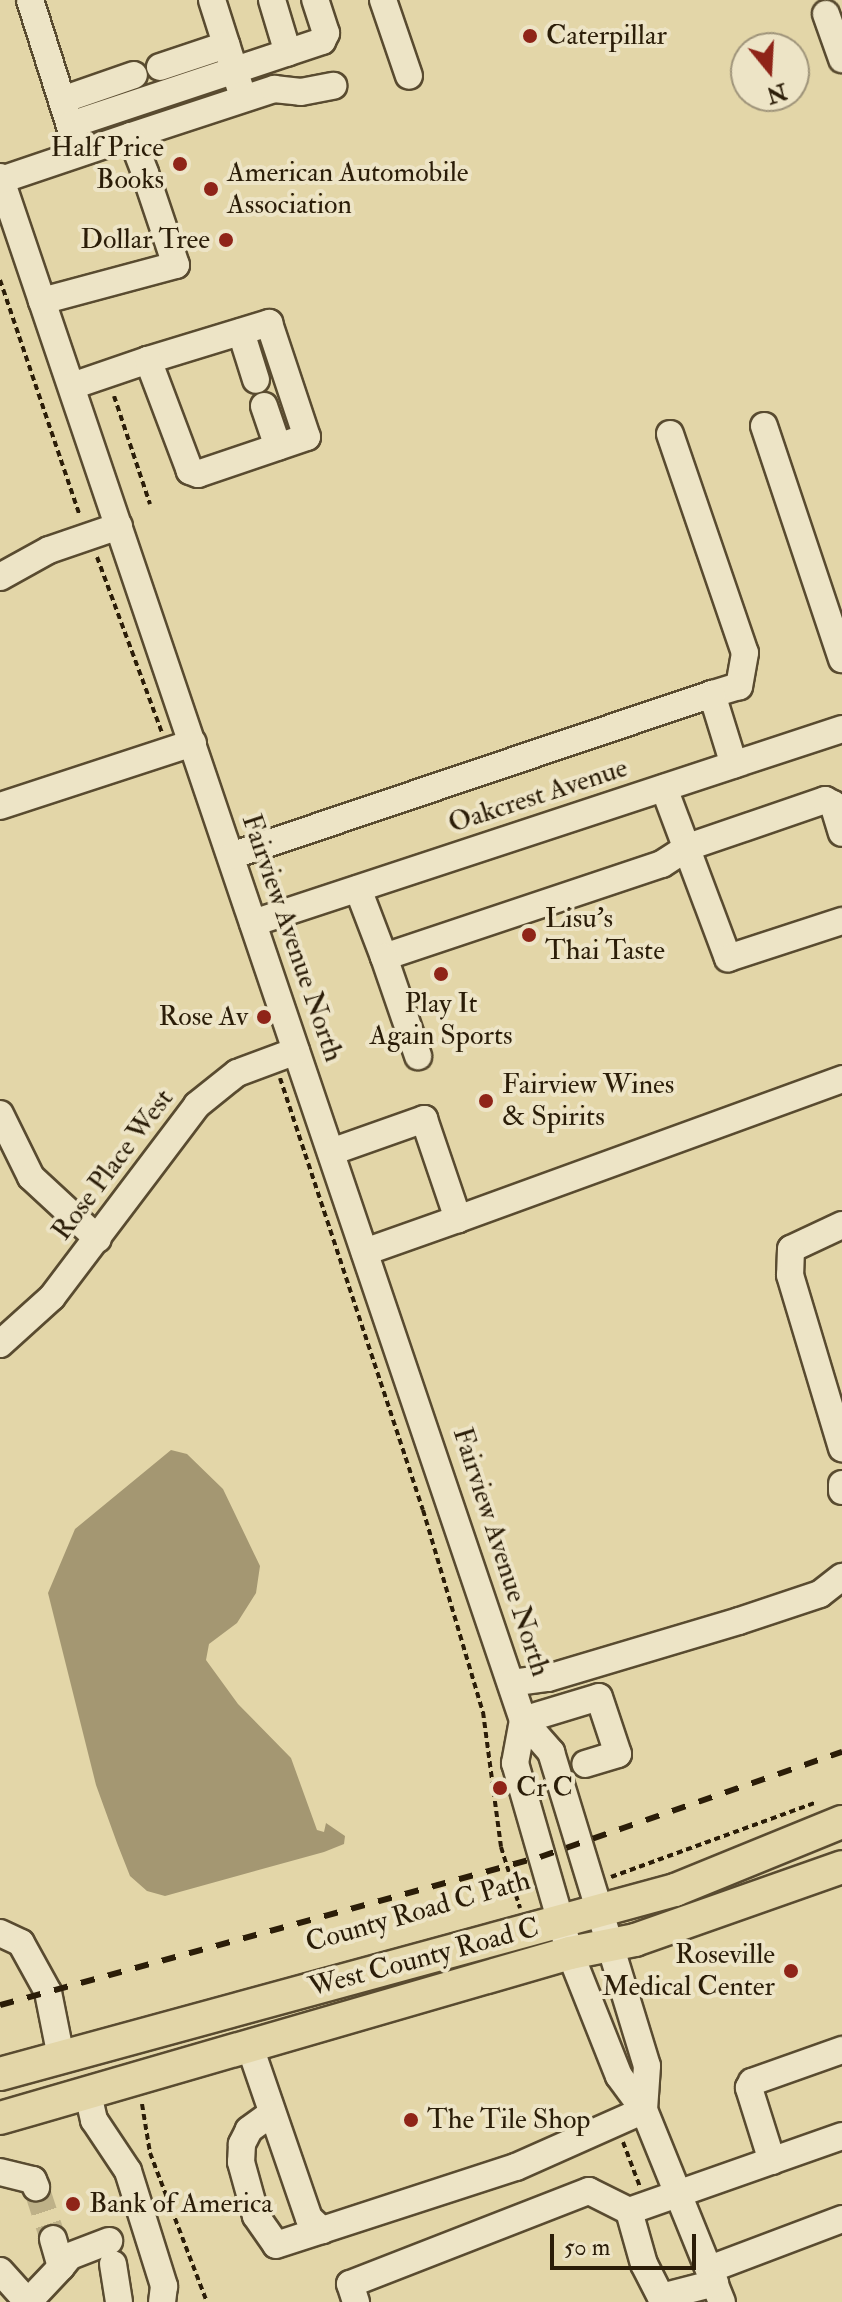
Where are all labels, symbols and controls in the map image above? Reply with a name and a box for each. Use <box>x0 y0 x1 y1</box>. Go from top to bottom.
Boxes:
place label: Caterpillar <box>546 19 667 53</box>
marker: Caterpillar <box>521 27 539 45</box>
north arrow <box>730 32 810 112</box>
text: N <box>763 77 791 109</box>
place label: Half Price Books <box>51 131 164 197</box>
marker: Half Price Books <box>171 155 189 173</box>
place label: American Automobile Association <box>227 156 468 222</box>
marker: American Automobile Association <box>202 180 220 198</box>
place label: Dollar Tree <box>80 223 210 257</box>
marker: Dollar Tree <box>217 231 235 249</box>
street label: Oakcrest Avenue <box>444 751 632 841</box>
street label: Fairview Avenue North <box>234 810 350 1066</box>
place label: Lisu's Thai Taste <box>545 902 665 968</box>
marker: Lisu's Thai Taste <box>520 926 538 944</box>
marker: Play It Again Sports <box>432 965 450 983</box>
place label: Play It Again Sports <box>369 987 513 1053</box>
place label: Rose Av <box>158 1000 248 1034</box>
marker: Rose Av <box>255 1008 273 1026</box>
place label: Fairview Wines & Spirits <box>502 1068 674 1134</box>
street label: Rose Place West <box>45 1083 181 1247</box>
marker: Fairview Wines & Spirits <box>477 1092 495 1110</box>
street label: Fairview Avenue North <box>445 1423 557 1681</box>
place label: Cr C <box>516 1771 573 1805</box>
marker: Cr C <box>491 1779 509 1797</box>
street label: County Road C Path <box>302 1864 534 1960</box>
street label: West County Road C <box>305 1911 543 2005</box>
place label: Roseville Medical Center <box>602 1938 775 2004</box>
marker: Roseville Medical Center <box>782 1962 800 1980</box>
place label: The Tile Shop <box>427 2103 591 2137</box>
marker: The Tile Shop <box>402 2111 420 2129</box>
place label: Bank of America <box>89 2187 273 2221</box>
marker: Bank of America <box>64 2195 82 2213</box>
scale bar <box>554 2218 700 2268</box>
text: 50 m <box>564 2232 610 2263</box>

